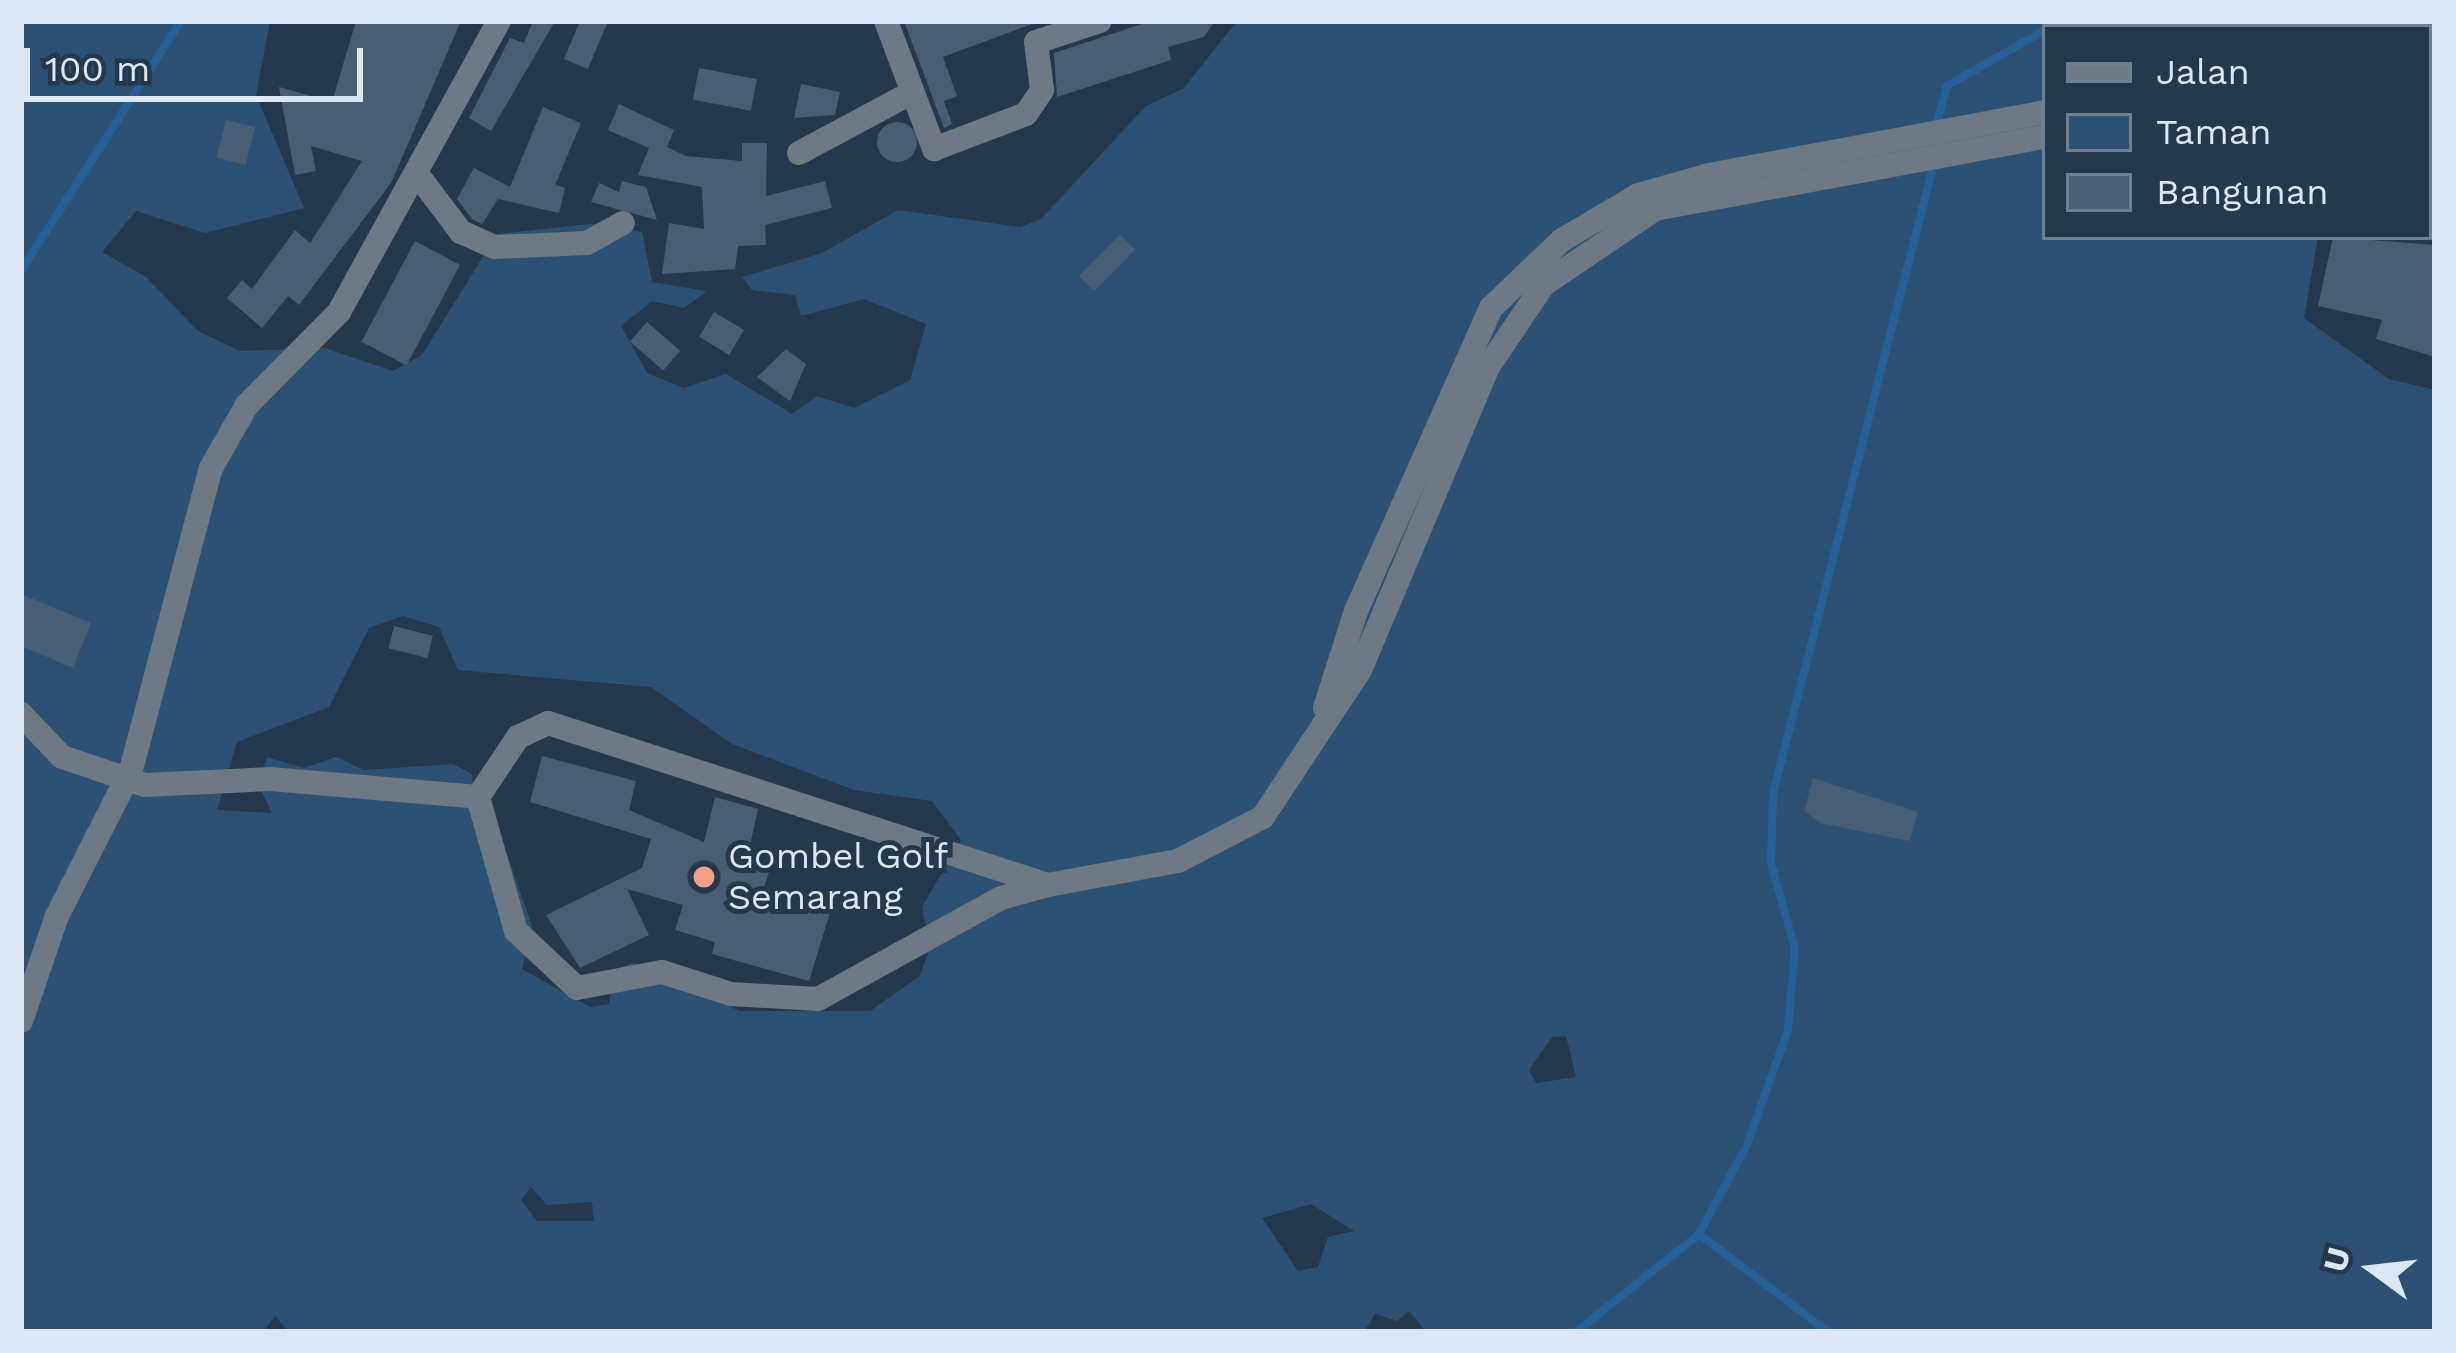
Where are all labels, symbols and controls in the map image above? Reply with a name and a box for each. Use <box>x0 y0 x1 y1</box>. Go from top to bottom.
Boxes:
scale bar <box>30 24 369 98</box>
legend <box>2042 24 2432 240</box>
text: 100 m <box>45 48 150 90</box>
text: Jalan <box>2156 51 2250 93</box>
text: Taman <box>2156 111 2271 153</box>
text: Bangunan <box>2156 171 2328 213</box>
place label: Gombel Golf Semarang <box>728 834 949 919</box>
marker: Gombel Golf Semarang <box>691 864 717 890</box>
north arrow <box>2312 1209 2432 1329</box>
text: U <box>2315 1243 2359 1276</box>

